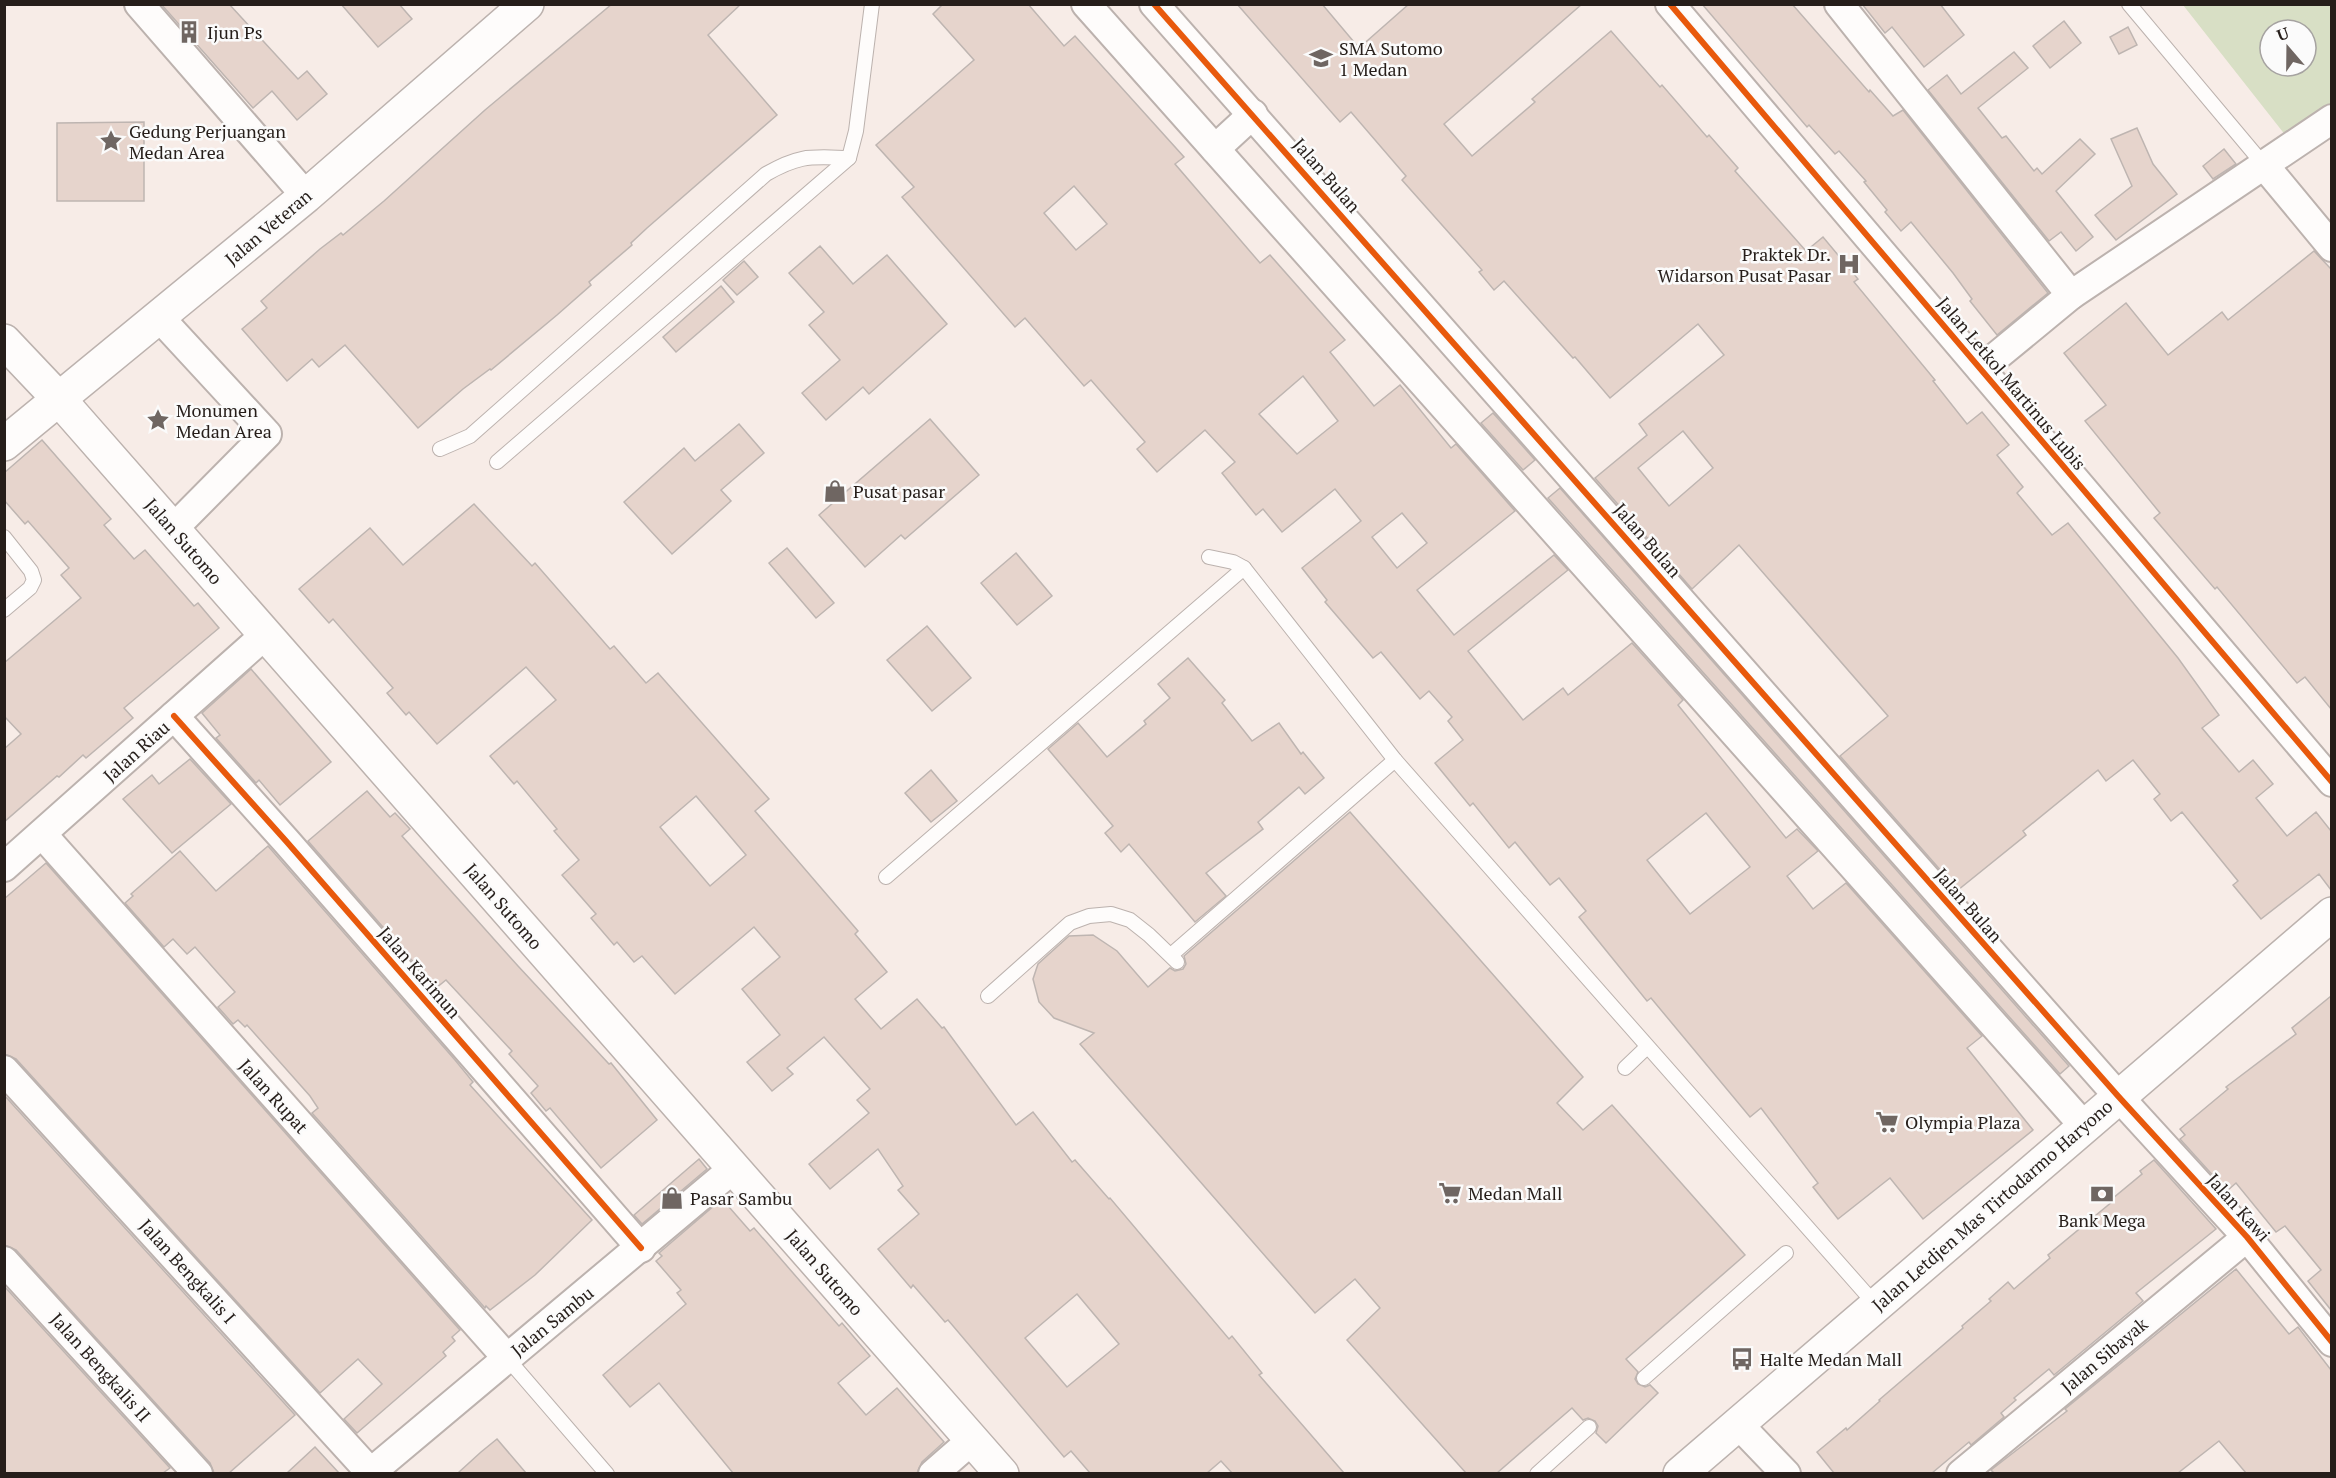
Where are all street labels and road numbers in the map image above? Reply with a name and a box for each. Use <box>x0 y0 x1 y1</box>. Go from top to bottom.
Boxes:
street label: Jalan Bulan <box>1288 133 1366 218</box>
street label: Jalan Veteran <box>220 183 317 270</box>
street label: Jalan Letkol Martinus Lubis <box>1932 291 2092 475</box>
street label: Jalan Sutomo <box>140 493 228 589</box>
street label: Jalan Bulan <box>1609 498 1687 583</box>
street label: Jalan Riau <box>98 715 174 787</box>
street label: Jalan Sutomo <box>460 858 548 954</box>
street label: Jalan Bulan <box>1930 863 2008 948</box>
street label: Jalan Karimun <box>373 921 467 1023</box>
street label: Jalan Rupat <box>234 1054 314 1139</box>
street label: Jalan Letdjen Mas Tirtodarmo Haryono <box>1867 1094 2117 1316</box>
street label: Jalan Kawi <box>2202 1168 2276 1246</box>
street label: Jalan Bengkalis I <box>135 1214 241 1328</box>
street label: Jalan Sutomo <box>781 1224 869 1320</box>
street label: Jalan Sambu <box>506 1280 598 1362</box>
street label: Jalan Bengkalis II <box>46 1307 156 1427</box>
street label: Jalan Sibayak <box>2056 1311 2153 1398</box>

